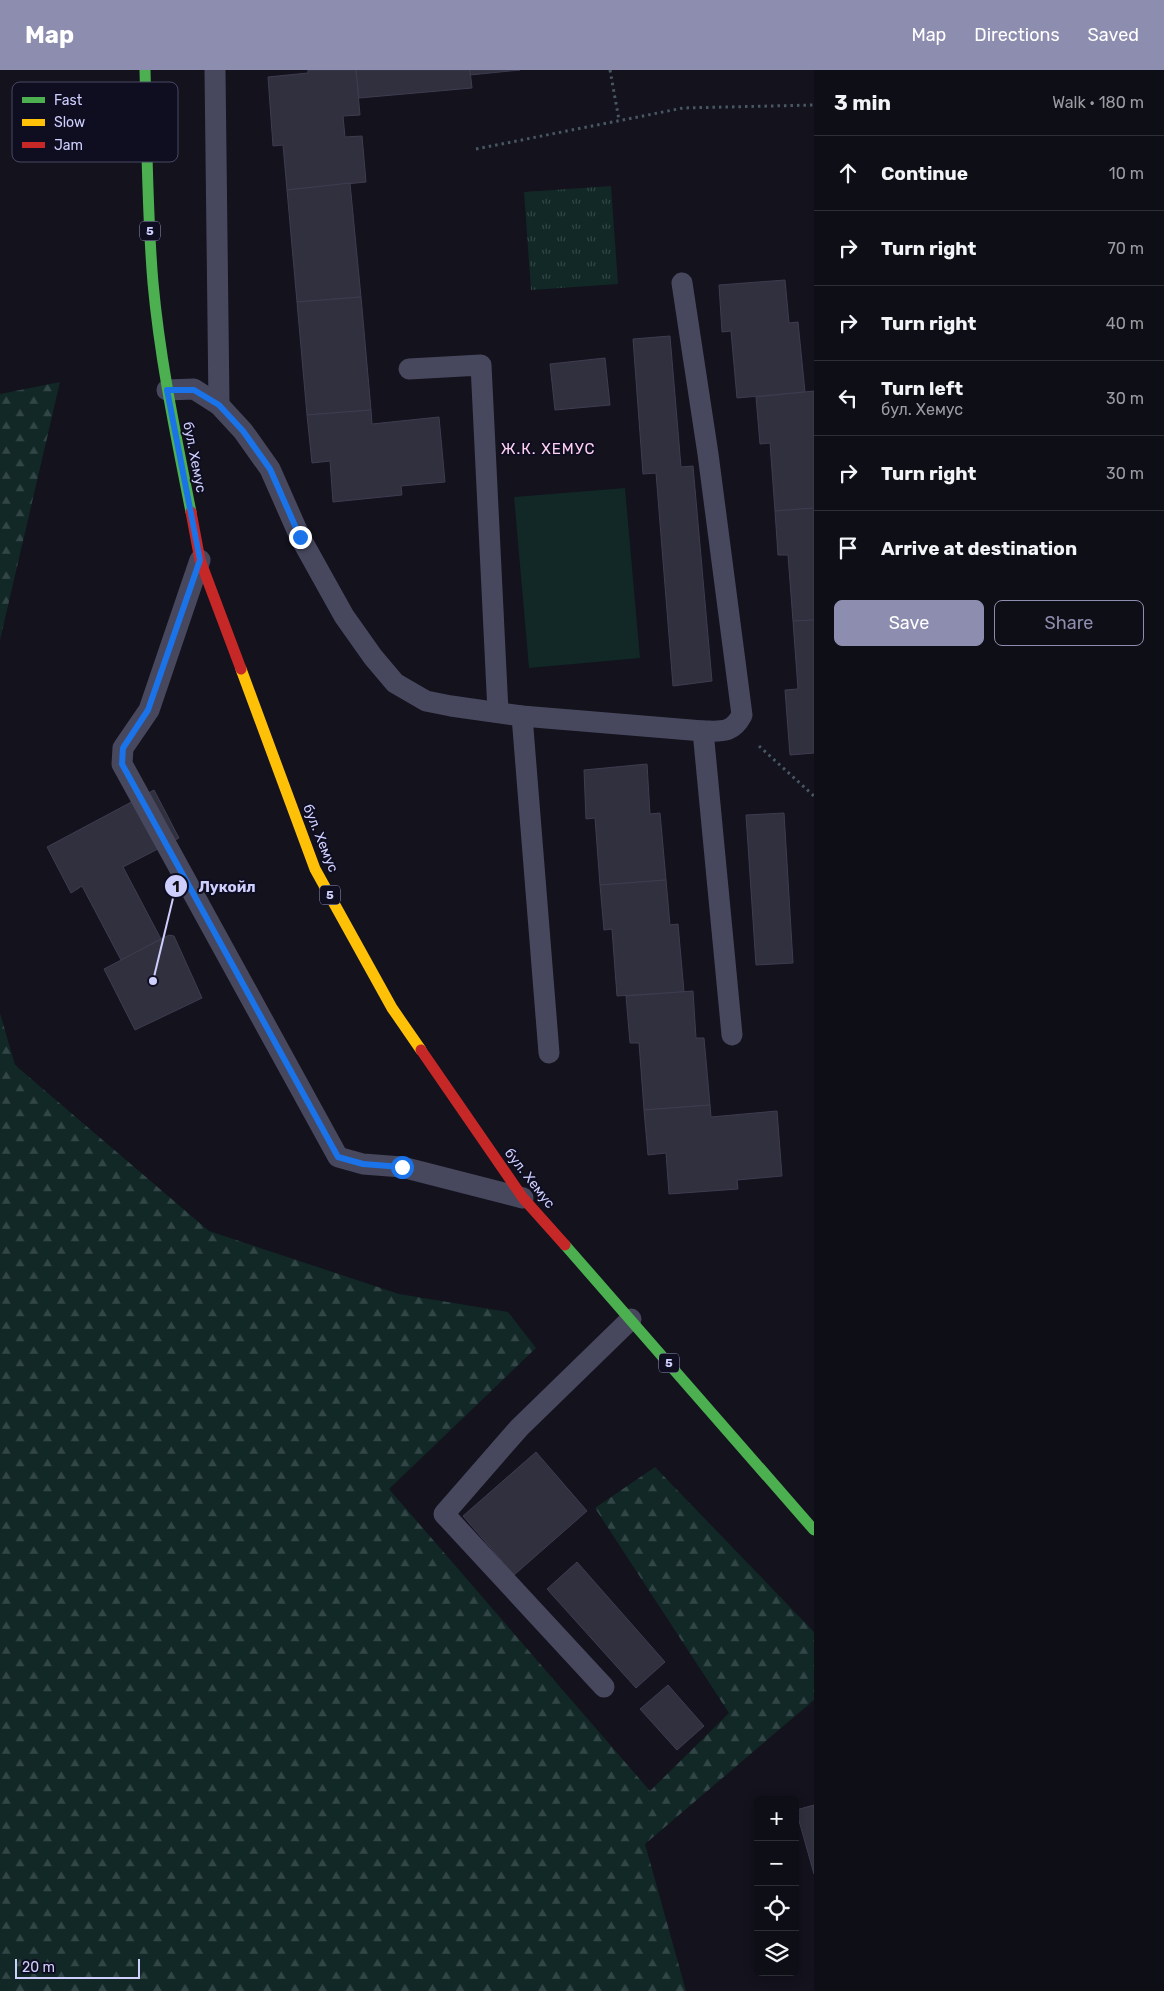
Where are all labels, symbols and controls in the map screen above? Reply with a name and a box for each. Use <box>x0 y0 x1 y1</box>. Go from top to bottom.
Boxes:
text: Map <box>25 21 74 49</box>
text: Map <box>911 24 946 46</box>
text: Directions <box>974 24 1060 46</box>
text: Saved <box>1088 24 1139 46</box>
legend <box>12 82 178 162</box>
text: 3 min <box>834 90 891 115</box>
text: Fast <box>54 92 83 109</box>
text: Walk · 180 m <box>1052 93 1144 112</box>
text: Slow <box>54 114 85 131</box>
text: Jam <box>54 137 83 154</box>
icon: ahead <box>834 159 862 187</box>
text: Continue <box>881 162 968 185</box>
text: 10 m <box>1109 164 1144 183</box>
road number: 5 <box>140 222 160 240</box>
icon: right <box>834 234 862 262</box>
text: Turn right <box>881 237 976 260</box>
text: 70 m <box>1107 239 1144 258</box>
icon: right <box>834 309 862 337</box>
text: Turn right <box>881 312 976 335</box>
text: 40 m <box>1106 314 1144 333</box>
text: Turn left <box>881 377 963 400</box>
icon: left <box>834 384 862 412</box>
text: 30 m <box>1106 389 1144 408</box>
text: бул. Хемус <box>881 400 963 419</box>
street label: бул. Хемус <box>179 420 210 494</box>
district label: Ж.К. ХЕМУС <box>501 440 595 458</box>
icon: right <box>834 459 862 487</box>
text: Turn right <box>881 462 976 485</box>
text: 30 m <box>1106 464 1144 483</box>
route end <box>289 526 312 549</box>
icon: arrive <box>834 534 862 562</box>
text: Arrive at destination <box>881 537 1077 560</box>
button: Save <box>834 600 984 646</box>
button: Share <box>994 600 1144 646</box>
street label: бул. Хемус <box>299 802 342 875</box>
callout: Лукойл <box>163 871 266 901</box>
text: 1 <box>172 878 180 896</box>
text: Лукойл <box>198 878 256 896</box>
road number: 5 <box>320 886 340 904</box>
street label: бул. Хемус <box>501 1145 559 1212</box>
route start <box>391 1156 414 1179</box>
road number: 5 <box>659 1354 679 1372</box>
map controls <box>754 1796 799 1976</box>
button: + <box>754 1796 799 1841</box>
button: − <box>754 1841 799 1886</box>
button: locate <box>754 1886 799 1931</box>
button: layers <box>754 1931 799 1976</box>
scale bar <box>15 1956 140 1979</box>
text: 20 m <box>22 1959 55 1976</box>

